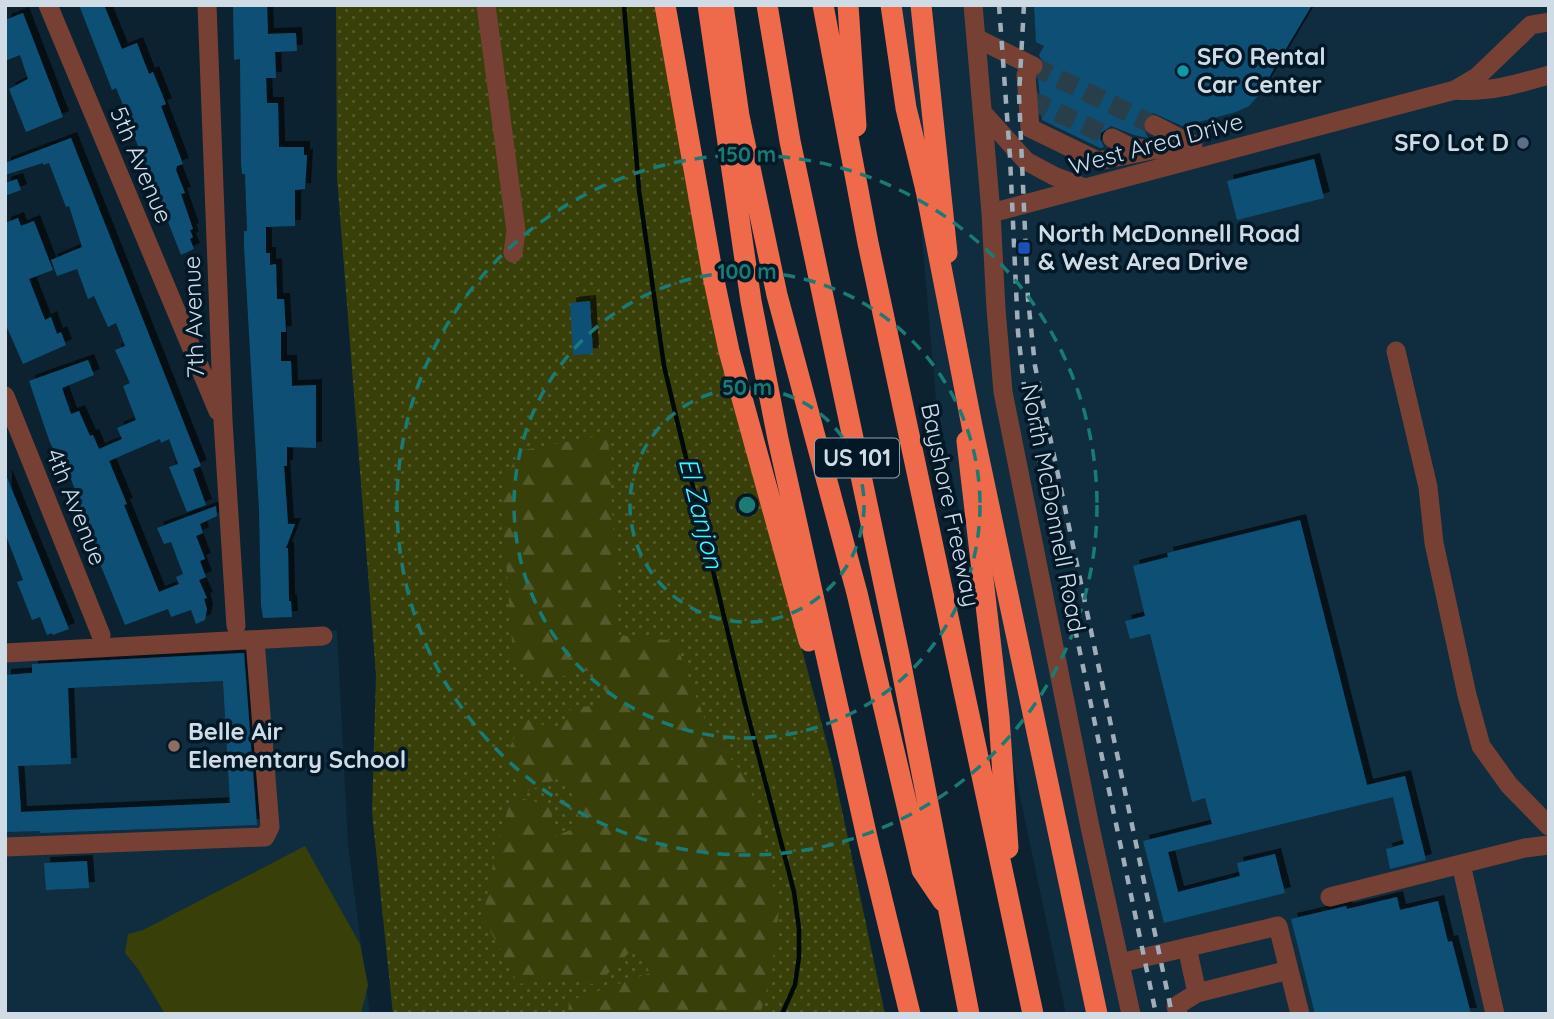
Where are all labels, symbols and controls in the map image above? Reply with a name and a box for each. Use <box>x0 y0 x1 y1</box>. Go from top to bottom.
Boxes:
place label: SFO Rental Car Center <box>1197 41 1326 99</box>
marker: SFO Rental Car Center <box>1175 63 1191 79</box>
street label: 5th Avenue <box>104 102 180 227</box>
street label: West Area Drive <box>1065 105 1246 181</box>
place label: SFO Lot D <box>1394 127 1509 157</box>
marker: SFO Lot D <box>1515 135 1531 151</box>
text: 150 m <box>718 141 776 167</box>
place label: North McDonnell Road & West Area Drive <box>1038 218 1300 276</box>
marker: North McDonnell Road & West Area Drive <box>1016 240 1032 256</box>
street label: 7th Avenue <box>176 255 210 379</box>
text: 100 m <box>717 258 777 284</box>
text: 50 m <box>722 374 772 400</box>
street label: North McDonnell Road <box>1015 381 1093 634</box>
street label: Bayshore Freeway <box>915 400 987 609</box>
road number: US 101 <box>815 438 899 478</box>
street label: 4th Avenue <box>40 444 114 569</box>
water label: El Zanjon <box>672 454 731 573</box>
centre of rings <box>735 493 759 517</box>
place label: Belle Air Elementary School <box>188 716 406 774</box>
marker: Belle Air Elementary School <box>166 738 182 754</box>

